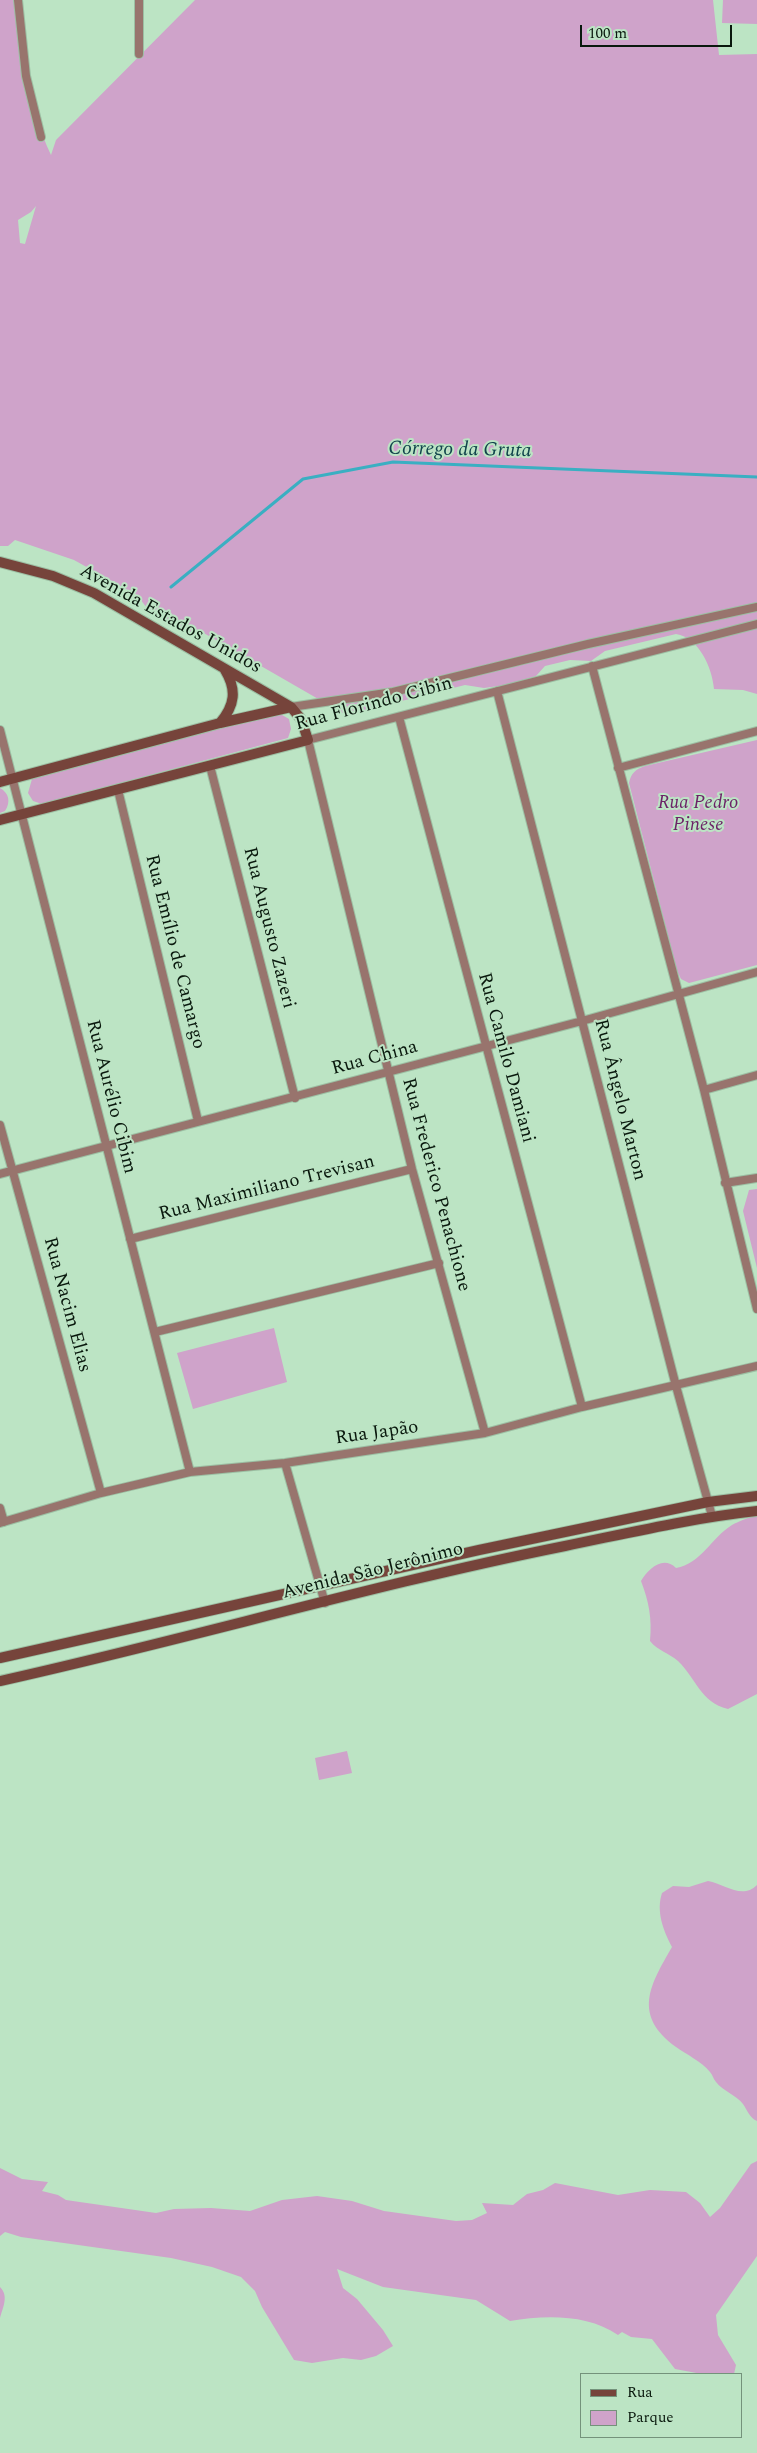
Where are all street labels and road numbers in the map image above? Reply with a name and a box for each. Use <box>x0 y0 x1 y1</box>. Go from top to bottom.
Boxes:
street label: Avenida Estados Unidos <box>75 560 265 680</box>
street label: Rua Florindo Cibin <box>293 673 455 737</box>
street label: Rua Augusto Zazeri <box>237 845 299 1011</box>
street label: Rua Emílio de Camargo <box>139 852 209 1052</box>
street label: Rua Camilo Damiani <box>471 970 539 1146</box>
street label: Rua Ângelo Marton <box>588 1017 650 1183</box>
street label: Rua Aurélio Cibim <box>80 1018 140 1176</box>
street label: Rua China <box>329 1037 421 1081</box>
street label: Rua Frederico Penachione <box>395 1076 475 1294</box>
street label: Rua Maximiliano Trevisan <box>157 1151 377 1227</box>
street label: Rua Nacim Elias <box>37 1235 95 1375</box>
street label: Rua Japão <box>334 1417 420 1451</box>
street label: Avenida São Jerônimo <box>280 1538 466 1606</box>

